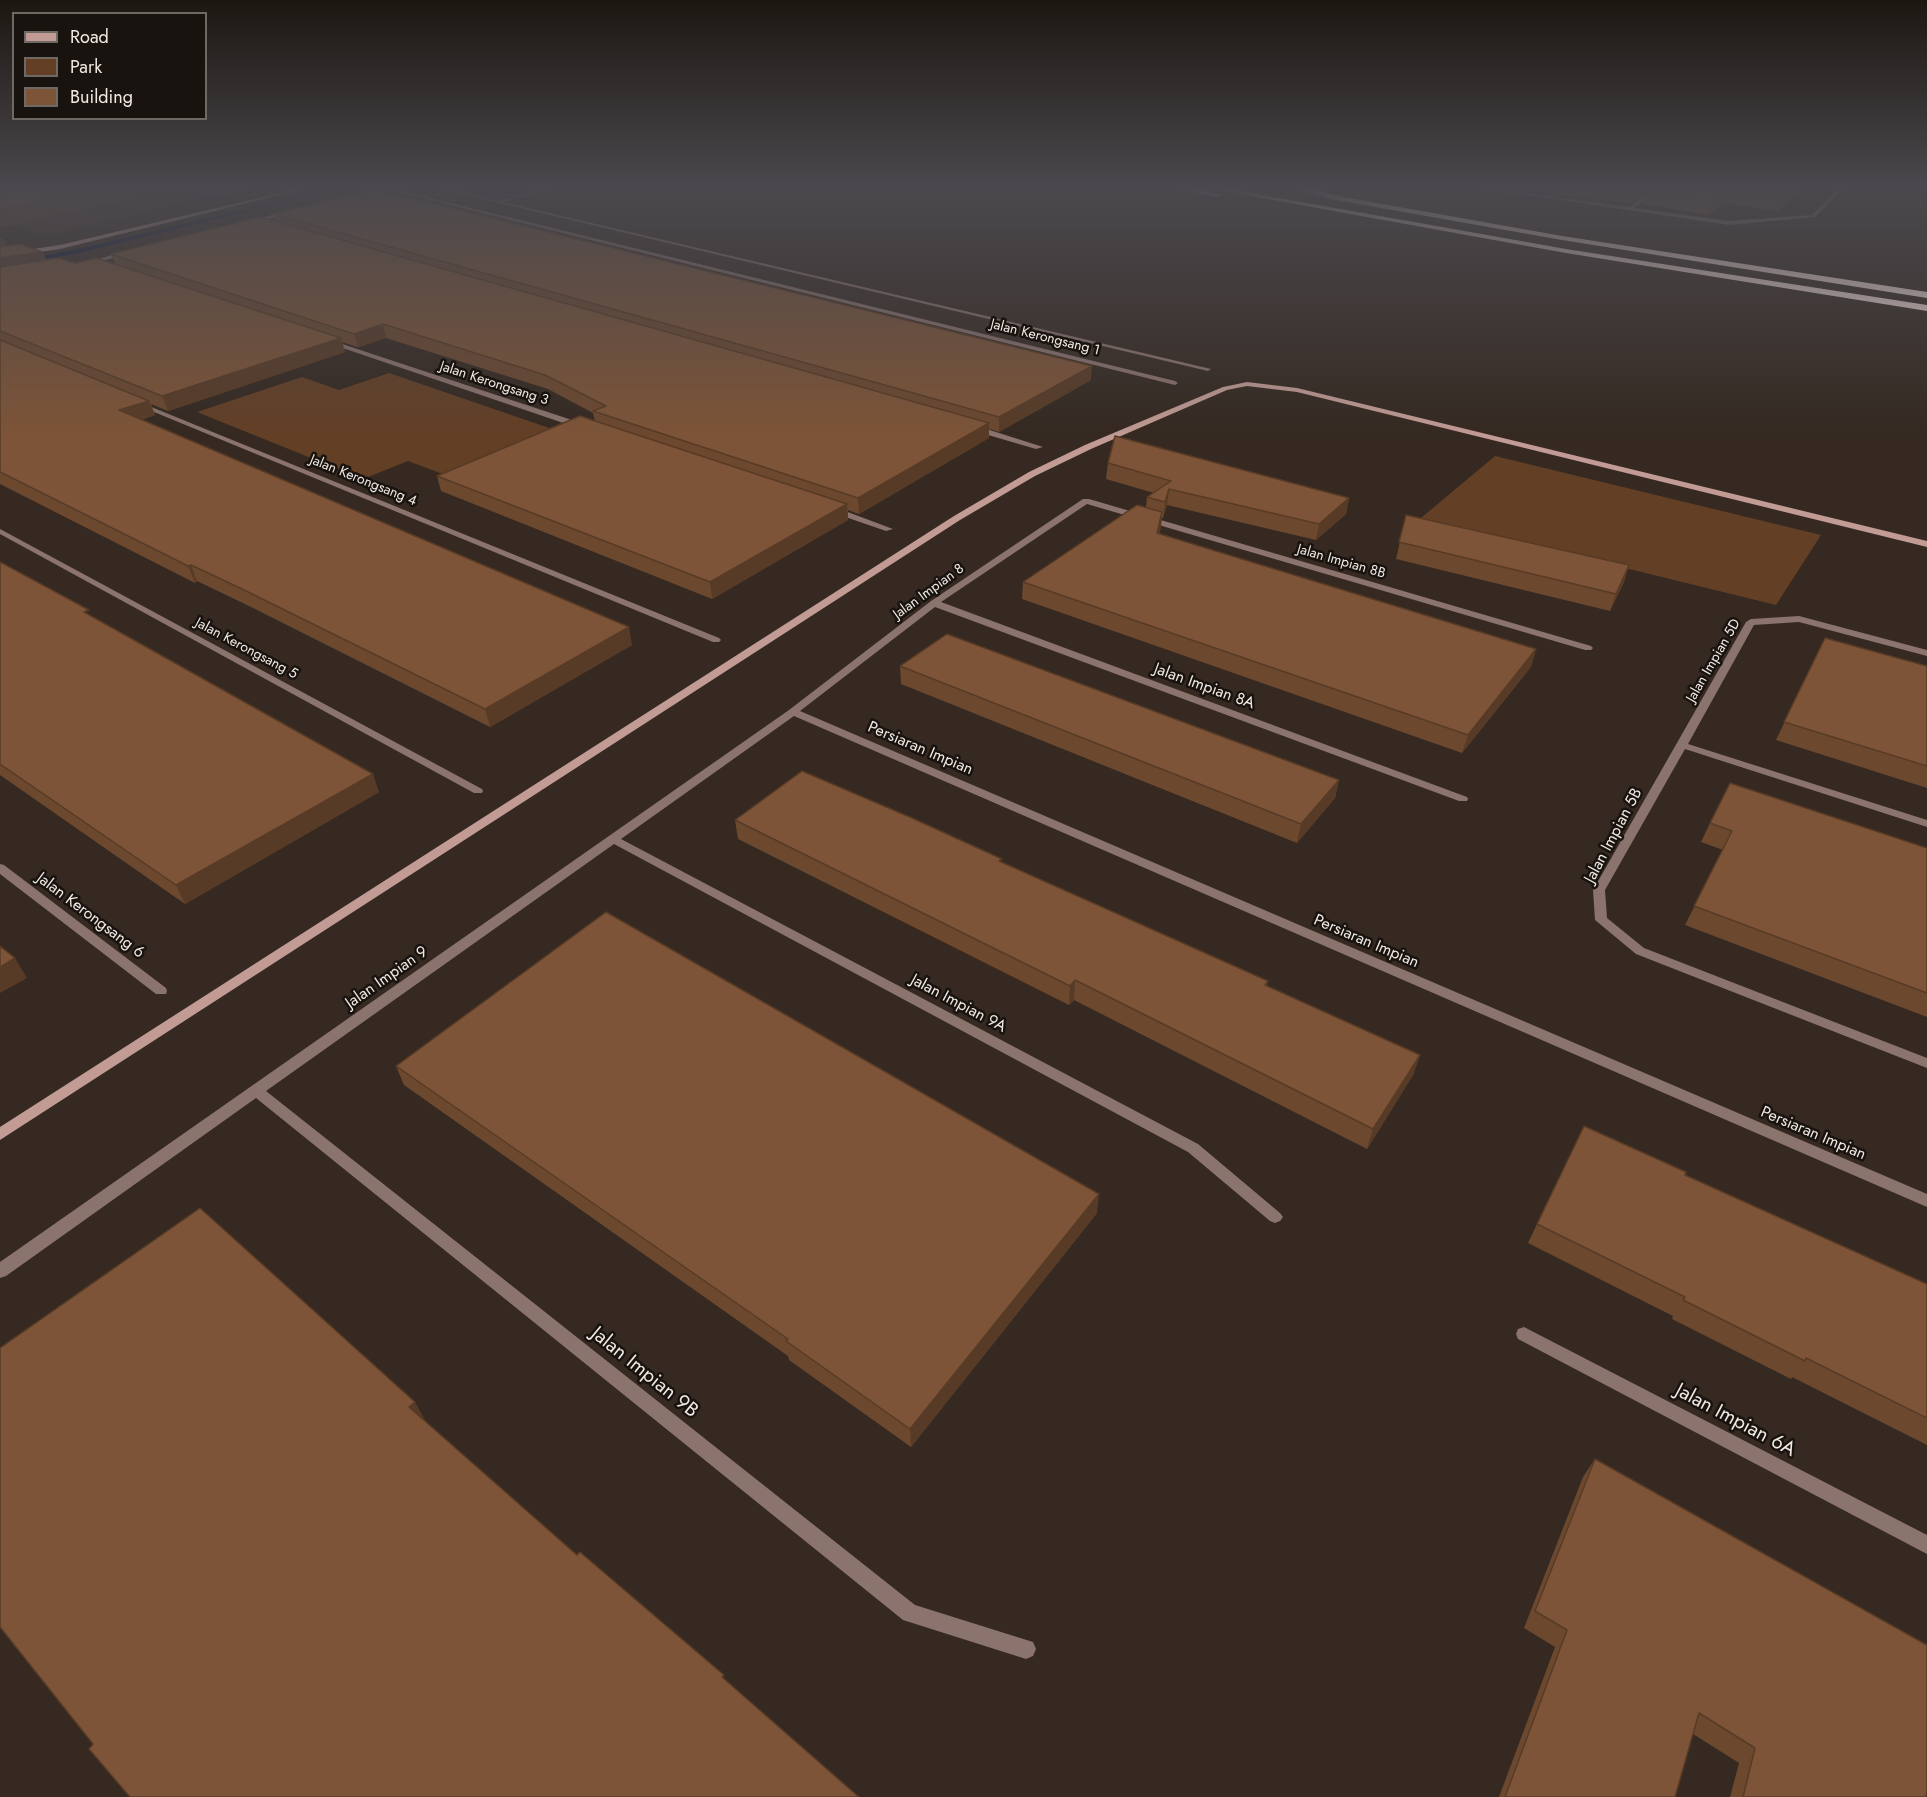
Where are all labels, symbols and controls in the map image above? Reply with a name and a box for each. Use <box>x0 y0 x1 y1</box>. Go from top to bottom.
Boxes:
legend <box>12 12 207 120</box>
text: Road <box>70 24 109 50</box>
text: Park <box>70 54 102 80</box>
text: Building <box>70 84 133 110</box>
street label: Jalan Kerongsang 1 <box>989 316 1101 360</box>
street label: Jalan Kerongsang 3 <box>437 358 551 410</box>
street label: Jalan Kerongsang 4 <box>307 452 419 510</box>
street label: Jalan Impian 8B <box>1295 541 1387 583</box>
street label: Jalan Impian 8 <box>890 561 968 623</box>
street label: Jalan Kerongsang 5 <box>192 615 300 683</box>
street label: Jalan Impian 5D <box>1683 616 1745 706</box>
street label: Jalan Impian 8A <box>1151 660 1257 714</box>
street label: Persiaran Impian <box>864 718 976 780</box>
street label: Jalan Impian 5B <box>1581 785 1647 887</box>
street label: Jalan Kerongsang 6 <box>32 869 148 963</box>
street label: Persiaran Impian <box>1310 911 1422 973</box>
street label: Jalan Impian 9 <box>342 943 432 1013</box>
street label: Jalan Impian 9A <box>907 971 1009 1037</box>
street label: Persiaran Impian <box>1757 1103 1869 1165</box>
street label: Jalan Impian 9B <box>586 1322 702 1424</box>
street label: Jalan Impian 6A <box>1671 1379 1799 1463</box>

